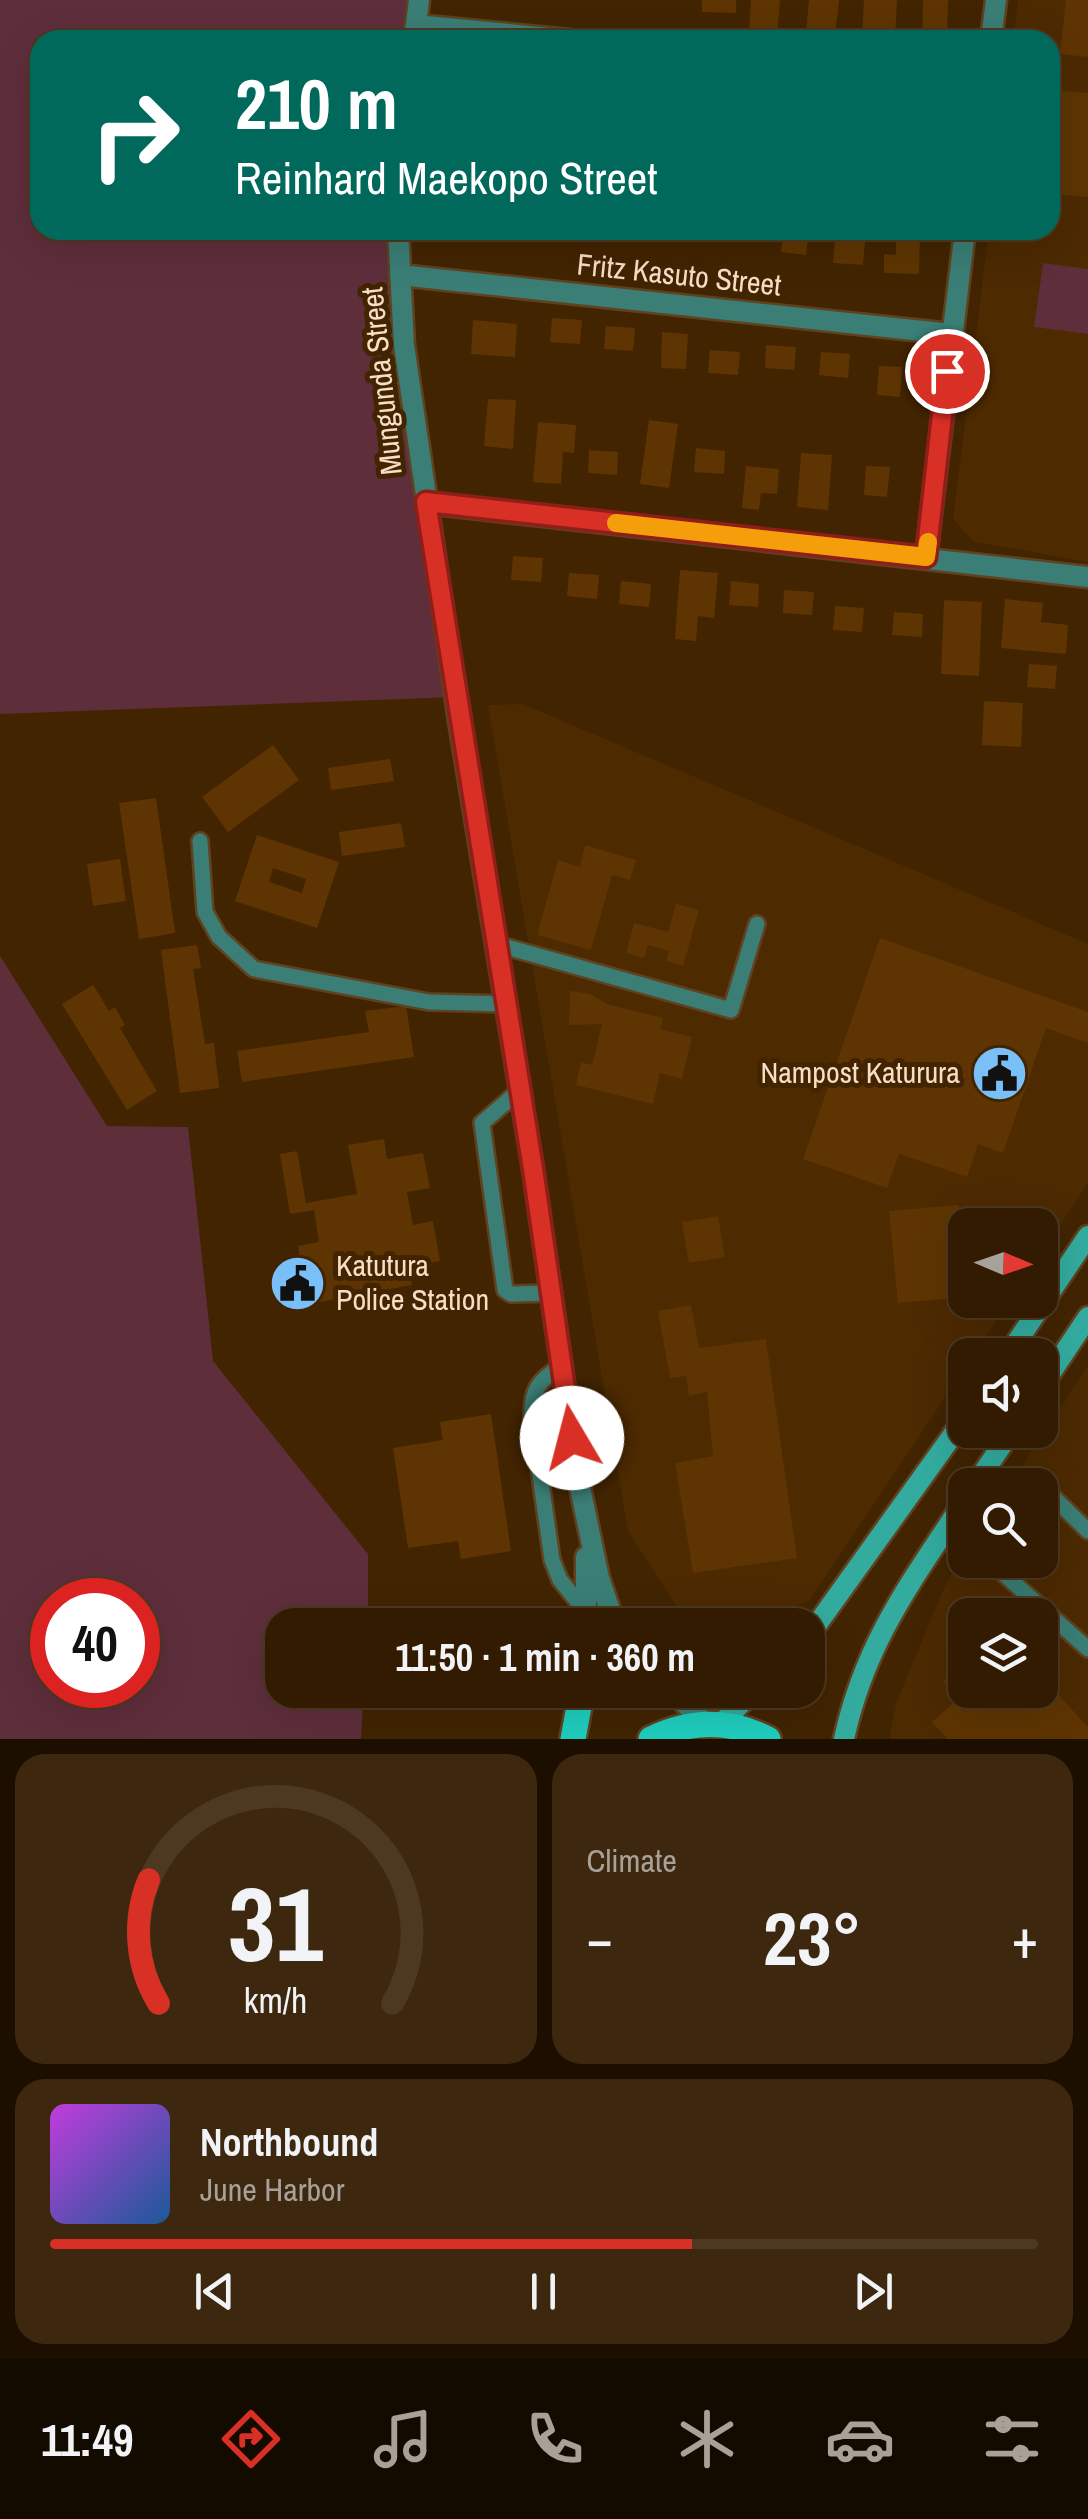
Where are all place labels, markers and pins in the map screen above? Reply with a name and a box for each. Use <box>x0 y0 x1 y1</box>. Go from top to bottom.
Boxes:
pin <box>905 329 990 414</box>
public building icon: Nampost Katurura <box>969 1043 1029 1103</box>
place label: Nampost Katurura <box>760 1052 960 1092</box>
place label: Katutura Police Station <box>336 1245 489 1319</box>
public building icon: Katutura Police Station <box>267 1253 327 1313</box>

